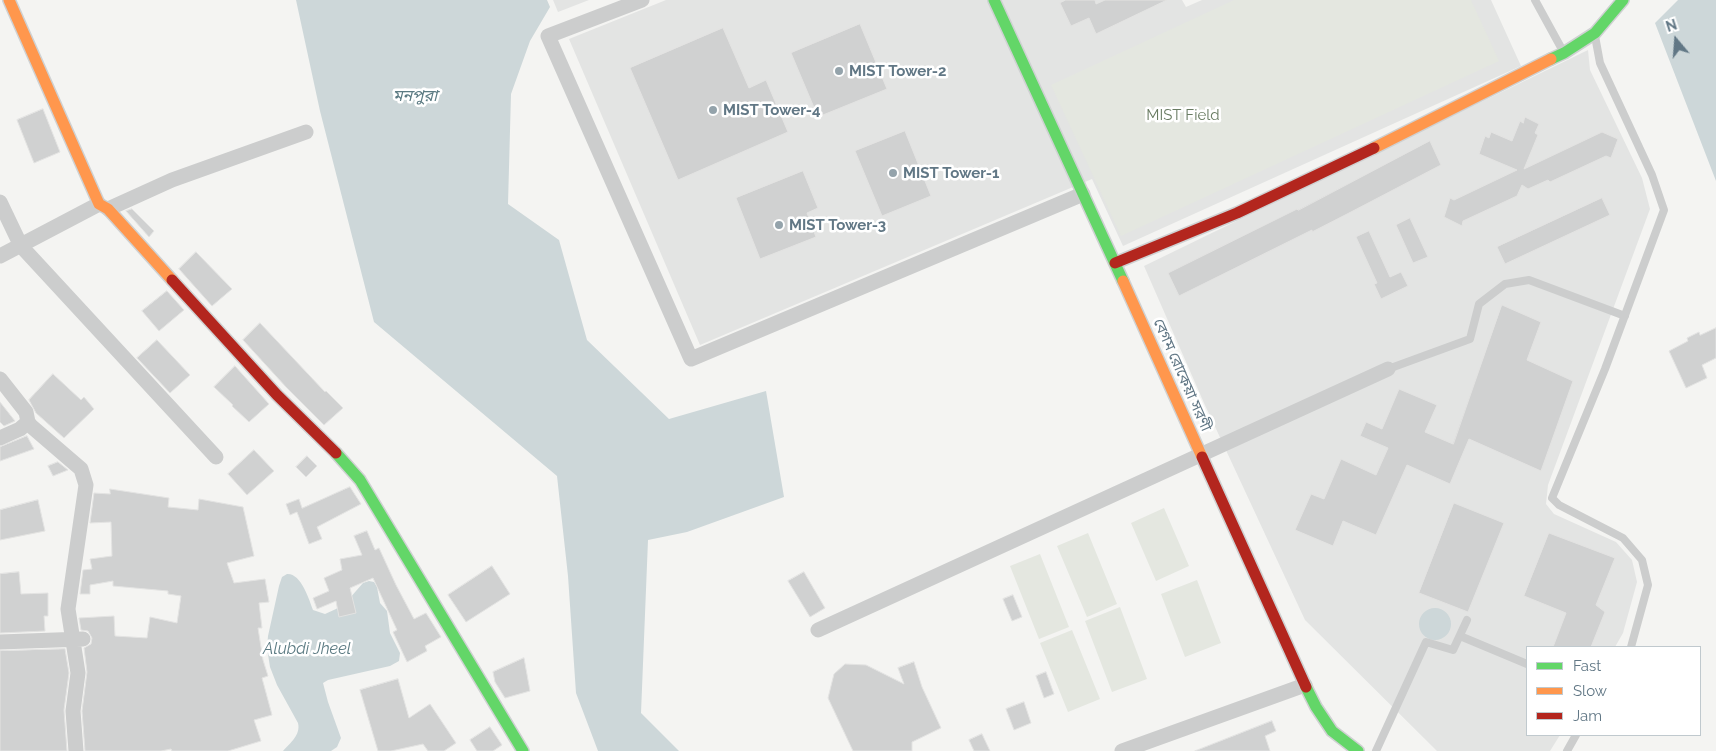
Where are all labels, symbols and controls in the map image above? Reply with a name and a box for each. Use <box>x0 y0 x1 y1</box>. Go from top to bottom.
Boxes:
north arrow <box>1651 15 1701 65</box>
text: N <box>1664 16 1679 35</box>
place label: MIST Tower-2 <box>849 62 947 80</box>
marker: MIST Tower-2 <box>833 65 845 77</box>
water label: মনপুরা <box>393 86 437 106</box>
place label: MIST Tower-4 <box>723 101 821 119</box>
marker: MIST Tower-4 <box>707 104 719 116</box>
park label: MIST Field <box>1146 106 1220 124</box>
place label: MIST Tower-1 <box>903 164 999 182</box>
marker: MIST Tower-1 <box>887 167 899 179</box>
place label: MIST Tower-3 <box>789 216 886 234</box>
marker: MIST Tower-3 <box>773 219 785 231</box>
street label: বেগম রোকেয়া সরণী <box>1149 316 1215 434</box>
water label: Alubdi Jheel <box>263 639 351 659</box>
legend <box>1526 646 1701 736</box>
text: Fast <box>1573 657 1601 675</box>
text: Slow <box>1573 682 1607 700</box>
text: Jam <box>1573 707 1602 725</box>

